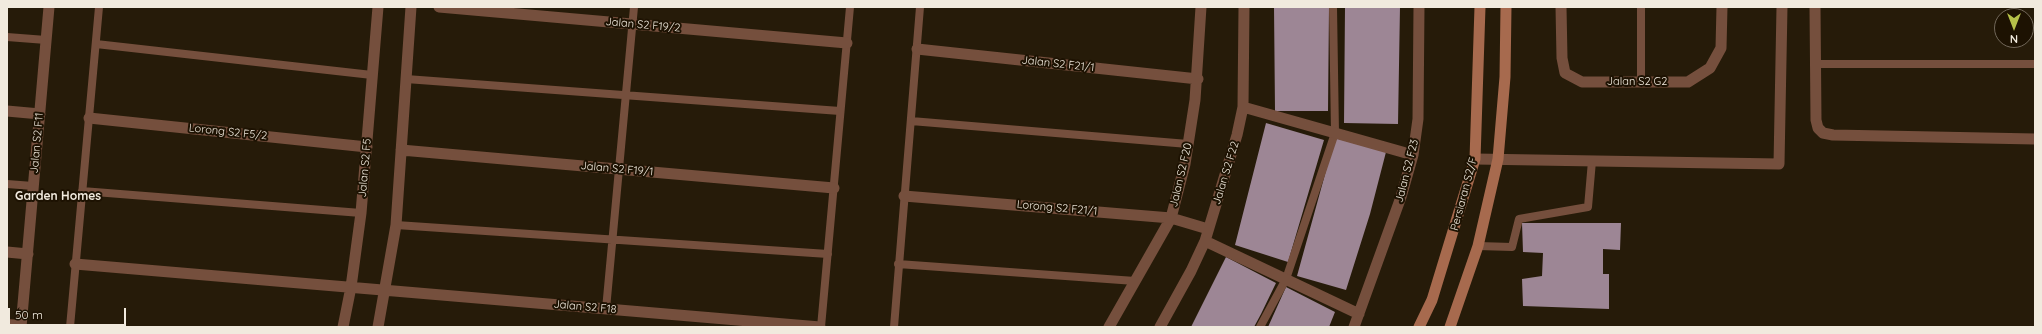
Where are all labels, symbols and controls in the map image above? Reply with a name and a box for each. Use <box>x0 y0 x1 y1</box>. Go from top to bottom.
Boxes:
north arrow <box>1994 8 2034 48</box>
street label: Jalan S2 F19/2 <box>605 15 681 35</box>
text: N <box>2010 32 2018 46</box>
street label: Jalan S2 F21/1 <box>1021 54 1095 74</box>
street label: Jalan S2 G2 <box>1607 75 1667 89</box>
street label: Jalan S2 F11 <box>28 112 46 174</box>
street label: Lorong S2 F5/2 <box>188 121 268 143</box>
street label: Jalan S2 F5 <box>356 138 374 198</box>
street label: Jalan S2 F23 <box>1393 138 1421 204</box>
street label: Jalan S2 F22 <box>1210 140 1242 206</box>
street label: Jalan S2 F20 <box>1167 142 1195 208</box>
street label: Persiaran S2/F <box>1448 156 1480 232</box>
street label: Jalan S2 F19/1 <box>580 159 654 179</box>
district label: Garden Homes <box>15 189 101 203</box>
street label: Lorong S2 F21/1 <box>1016 198 1098 218</box>
street label: Jalan S2 F18 <box>553 298 617 316</box>
scale bar <box>10 300 128 326</box>
text: 50 m <box>15 307 43 322</box>

